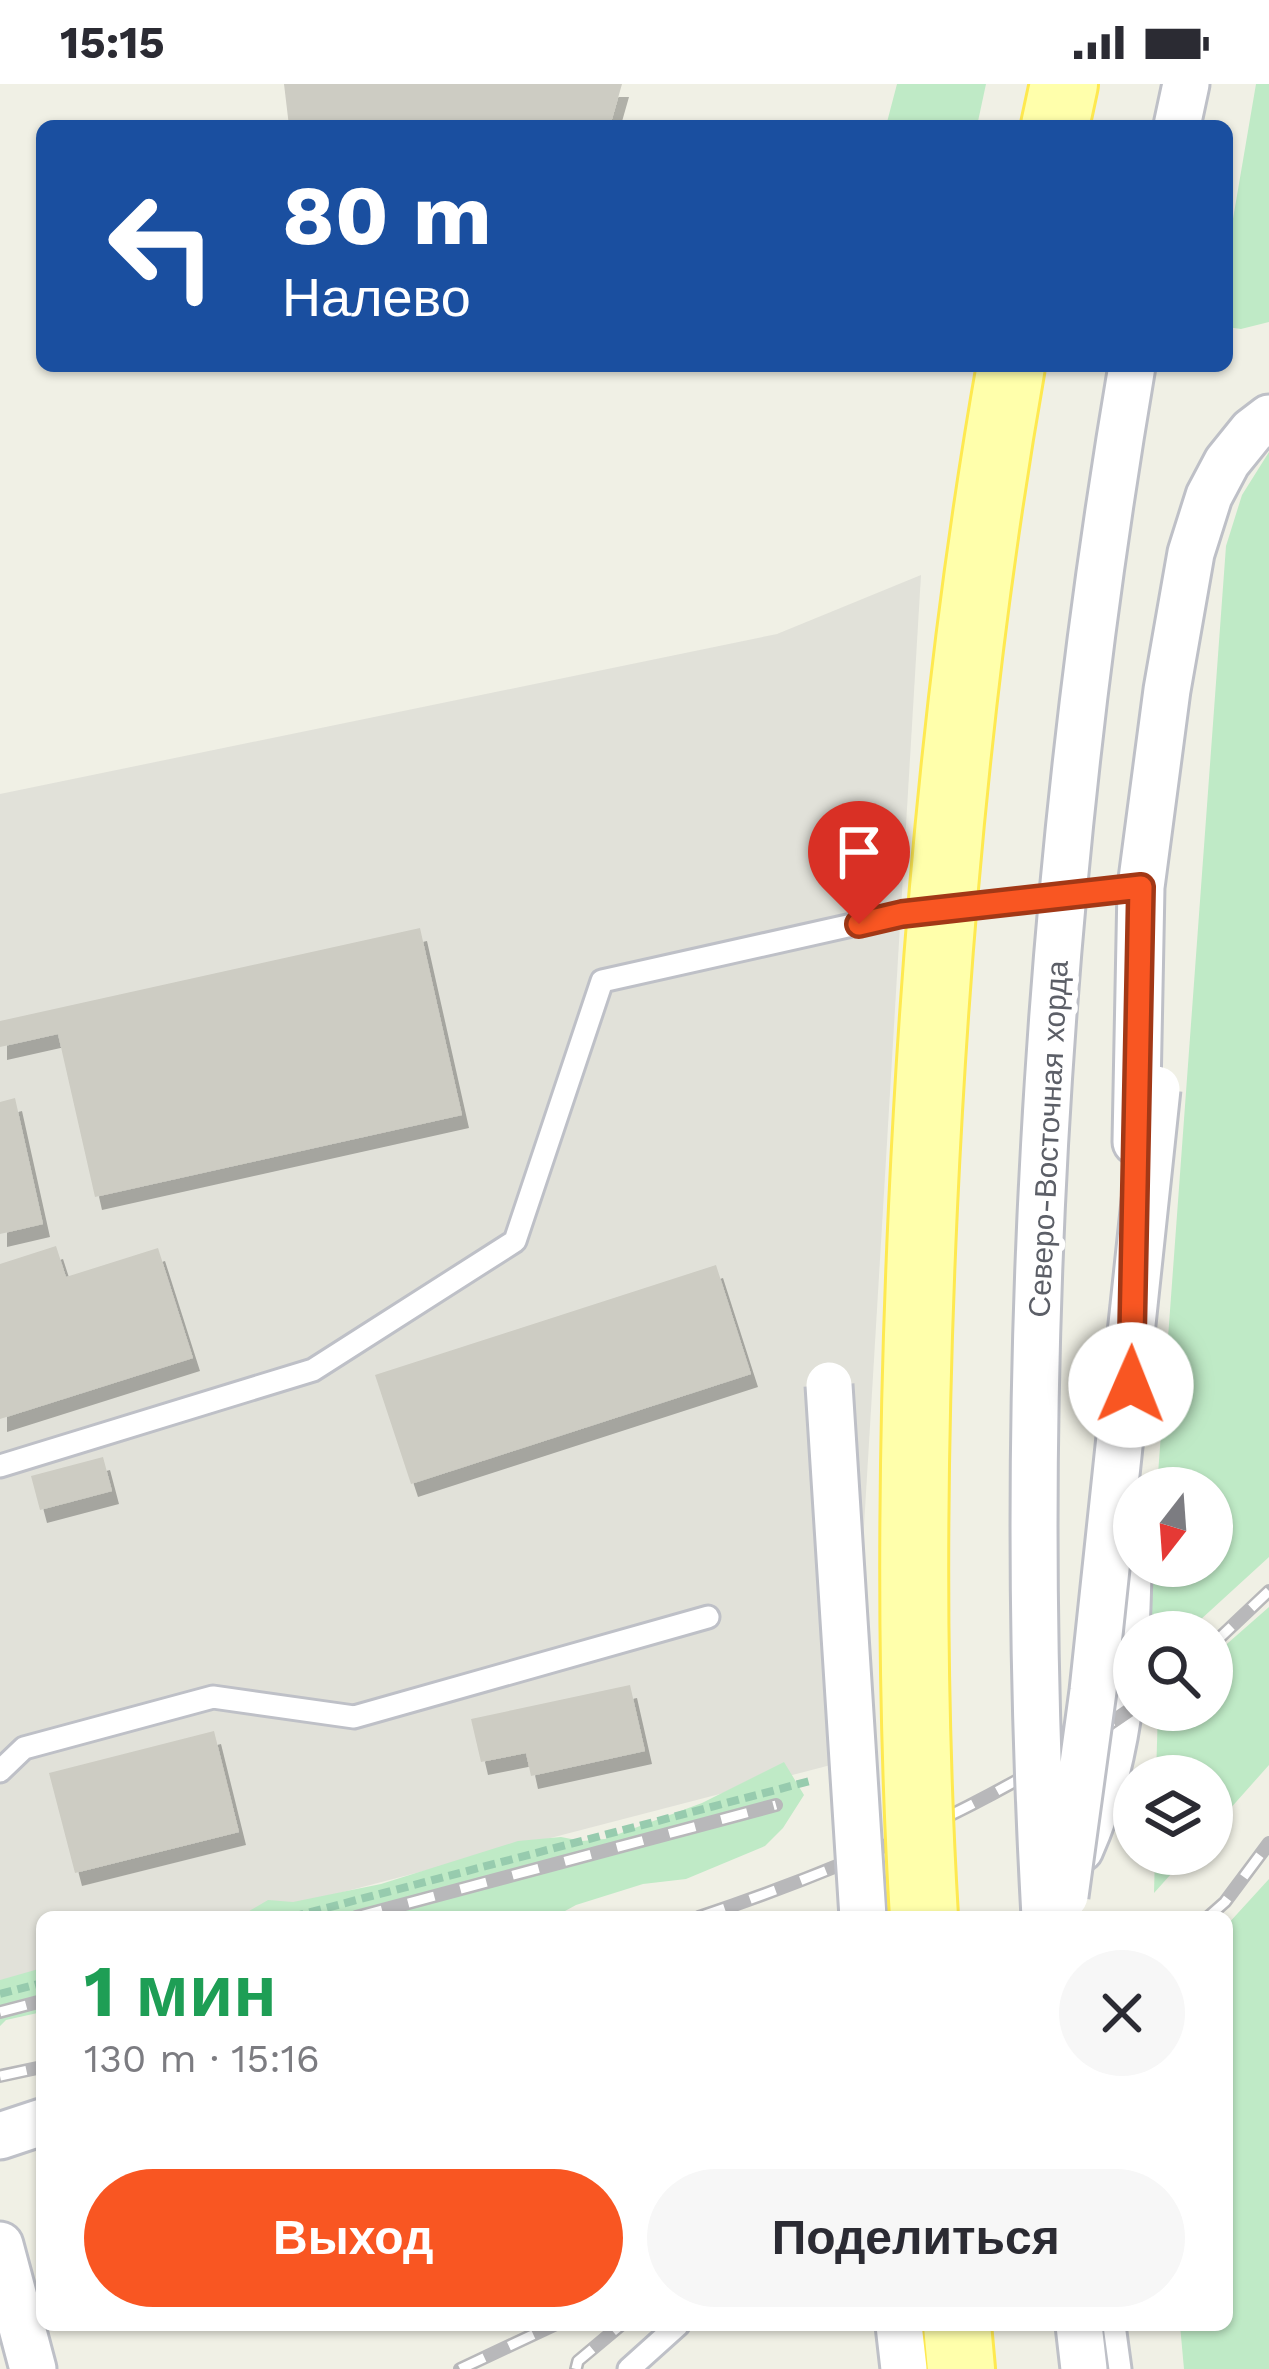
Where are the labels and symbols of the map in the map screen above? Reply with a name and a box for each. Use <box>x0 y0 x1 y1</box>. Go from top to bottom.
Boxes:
pin <box>808 801 910 924</box>
street label: Северо-Восточная хорда <box>1021 959 1075 1318</box>
position arrow <box>1068 1322 1194 1448</box>
north arrow <box>1113 1467 1233 1587</box>

